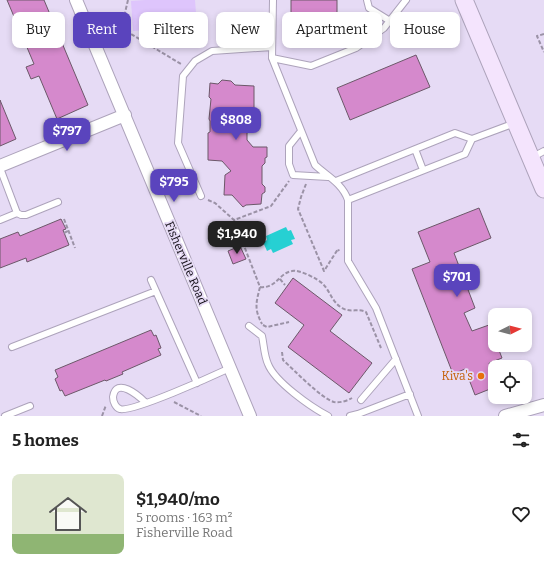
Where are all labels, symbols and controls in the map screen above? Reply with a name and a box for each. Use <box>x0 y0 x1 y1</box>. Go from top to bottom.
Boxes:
chip: Buy <box>12 12 65 48</box>
chip: Rent <box>73 12 131 48</box>
chip: Filters <box>139 12 208 48</box>
chip: New <box>216 12 274 48</box>
chip: Apartment <box>282 12 382 48</box>
chip: House <box>390 12 460 48</box>
pin: $808 <box>212 107 260 141</box>
text: $808 <box>220 112 252 127</box>
pin: $797 <box>43 118 91 152</box>
text: $797 <box>52 123 82 138</box>
pin: $795 <box>150 169 198 203</box>
text: $795 <box>159 174 189 189</box>
street label: Fisherville Road <box>162 219 210 307</box>
pin: $1,940 <box>204 221 270 255</box>
text: $1,940 <box>217 226 257 241</box>
pin: $701 <box>433 264 481 298</box>
text: $701 <box>443 269 471 284</box>
north arrow <box>488 308 532 352</box>
map controls <box>488 308 532 404</box>
button: locate <box>488 360 532 404</box>
place label: Kiva's <box>441 369 473 383</box>
marker: Kiva's <box>476 371 486 381</box>
icon: filters <box>510 429 532 451</box>
text: 5 homes <box>12 430 79 451</box>
text: $1,940/mo <box>136 489 220 510</box>
icon: home <box>44 490 92 538</box>
icon: heart <box>510 503 532 525</box>
text: 5 rooms · 163 m² <box>136 510 232 525</box>
text: Fisherville Road <box>136 525 233 540</box>

